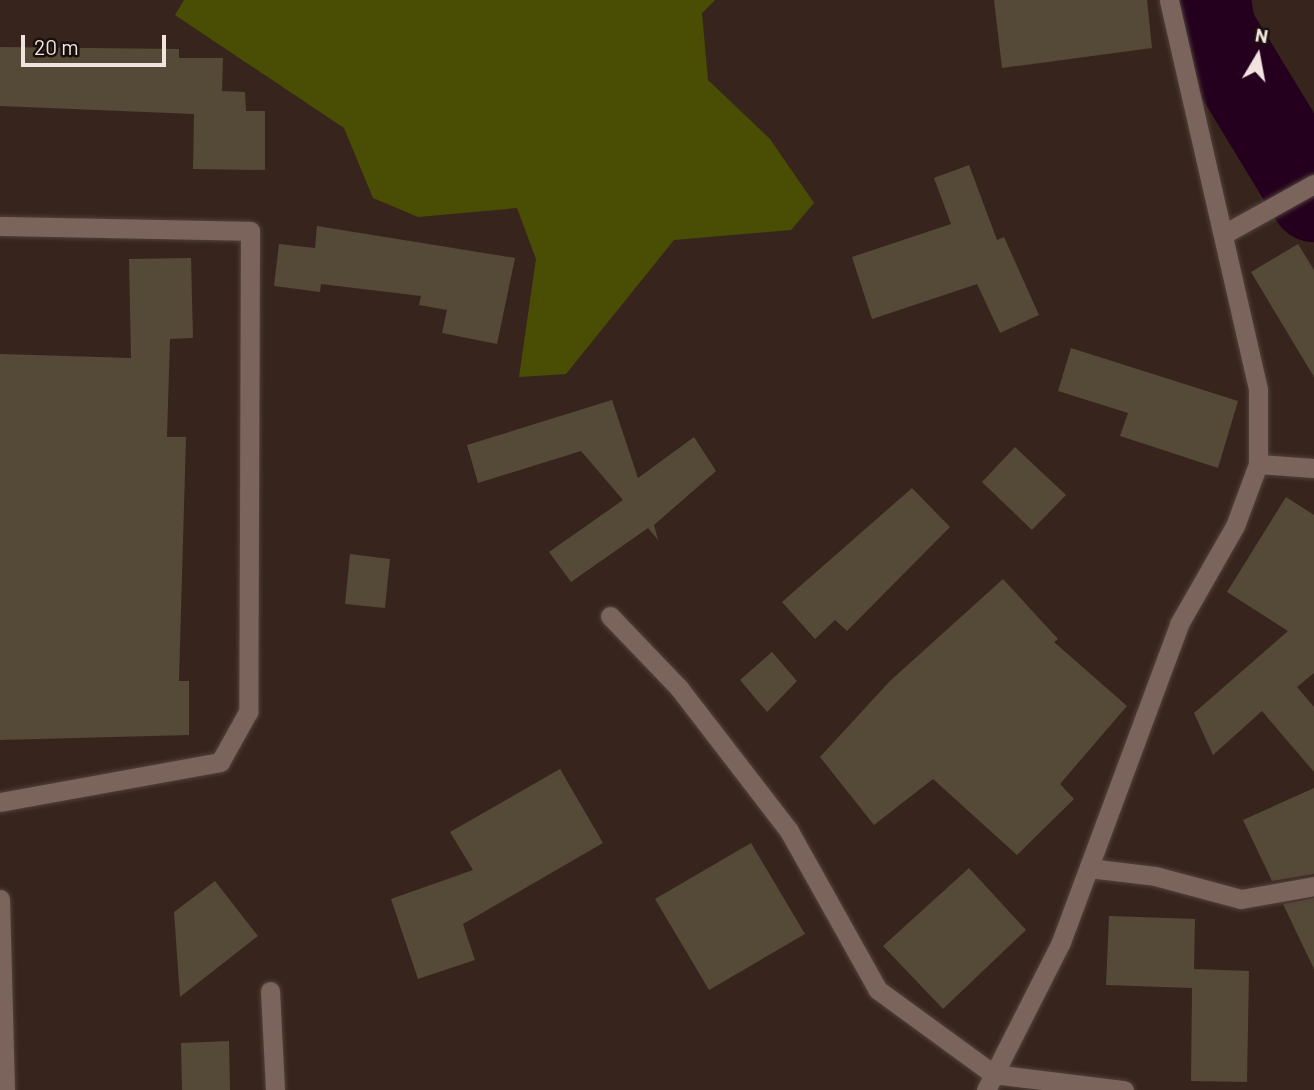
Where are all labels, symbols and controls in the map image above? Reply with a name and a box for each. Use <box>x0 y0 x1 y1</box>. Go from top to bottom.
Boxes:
scale bar <box>24 21 170 65</box>
north arrow <box>1223 21 1293 91</box>
text: N <box>1254 22 1270 47</box>
text: 20 m <box>34 34 79 59</box>

